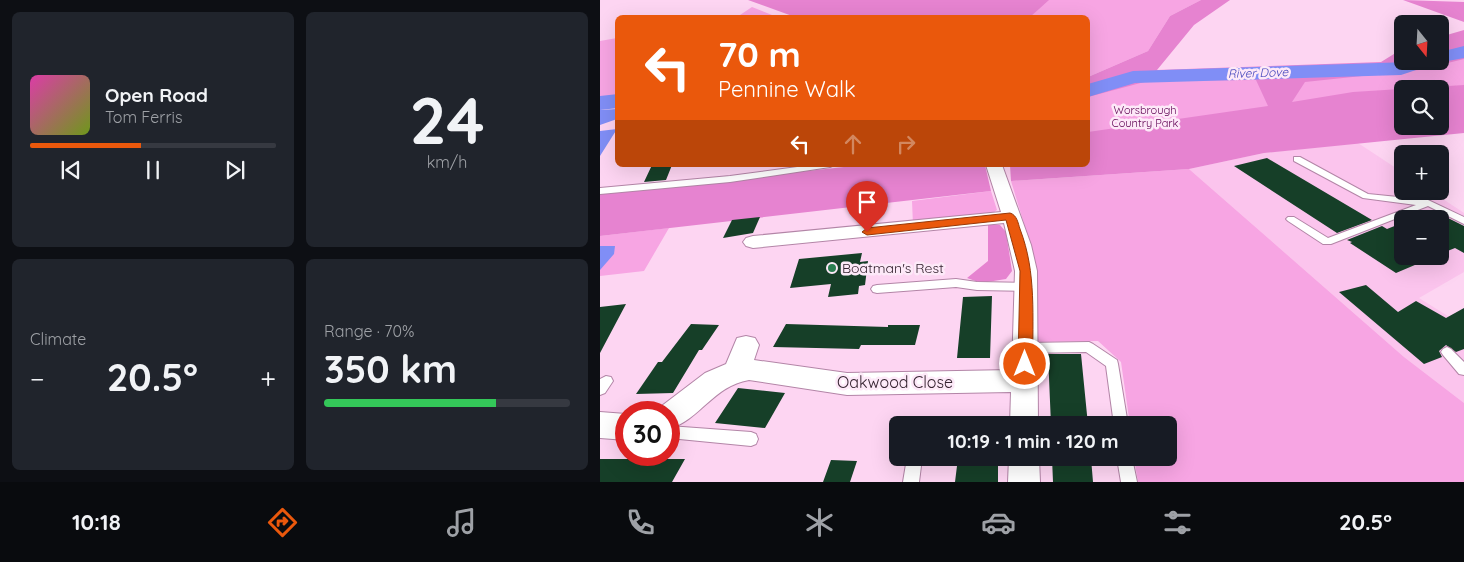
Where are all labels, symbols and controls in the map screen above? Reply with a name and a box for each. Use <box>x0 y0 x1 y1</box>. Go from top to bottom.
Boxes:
north arrow <box>1394 15 1449 70</box>
map controls <box>1394 15 1449 265</box>
text: 70 m <box>718 32 801 76</box>
icon: left <box>635 35 700 100</box>
water label: River Dove <box>1227 64 1290 81</box>
text: Pennine Walk <box>718 75 856 103</box>
text: 24 <box>409 79 485 160</box>
button: search <box>1394 80 1449 135</box>
text: Open Road <box>105 83 208 107</box>
park label: Worsbrough Country Park <box>1112 103 1179 130</box>
text: Tom Ferris <box>105 107 182 127</box>
icon: left <box>786 130 814 158</box>
icon: ahead <box>839 130 867 158</box>
icon: right <box>892 130 920 158</box>
button: + <box>1394 145 1449 200</box>
text: km/h <box>427 152 467 172</box>
icon: previous <box>57 156 85 184</box>
icon: pause <box>139 156 167 184</box>
icon: next <box>221 156 249 184</box>
pin <box>846 181 888 232</box>
icon: arrive <box>853 188 881 216</box>
button: − <box>1394 210 1449 265</box>
place label: Boatman's Rest <box>842 259 944 277</box>
marker: Boatman's Rest <box>826 262 838 274</box>
text: Range · 70% <box>324 321 414 341</box>
text: Climate <box>30 329 86 349</box>
position arrow <box>998 337 1050 389</box>
text: 350 km <box>324 345 457 393</box>
text: 20.5° <box>107 353 198 401</box>
text: − <box>30 361 45 396</box>
text: + <box>260 361 276 396</box>
street label: Oakwood Close <box>837 372 953 392</box>
speed limit sign: 30 <box>615 401 680 466</box>
text: 10:19 · 1 min · 120 m <box>948 429 1118 453</box>
icon: directions <box>265 505 300 540</box>
icon: music <box>444 505 479 540</box>
icon: phone <box>623 505 658 540</box>
icon: climate <box>802 505 837 540</box>
icon: car <box>981 505 1016 540</box>
icon: filters <box>1160 505 1195 540</box>
text: 10:18 <box>72 508 121 536</box>
text: 20.5° <box>1339 508 1392 536</box>

